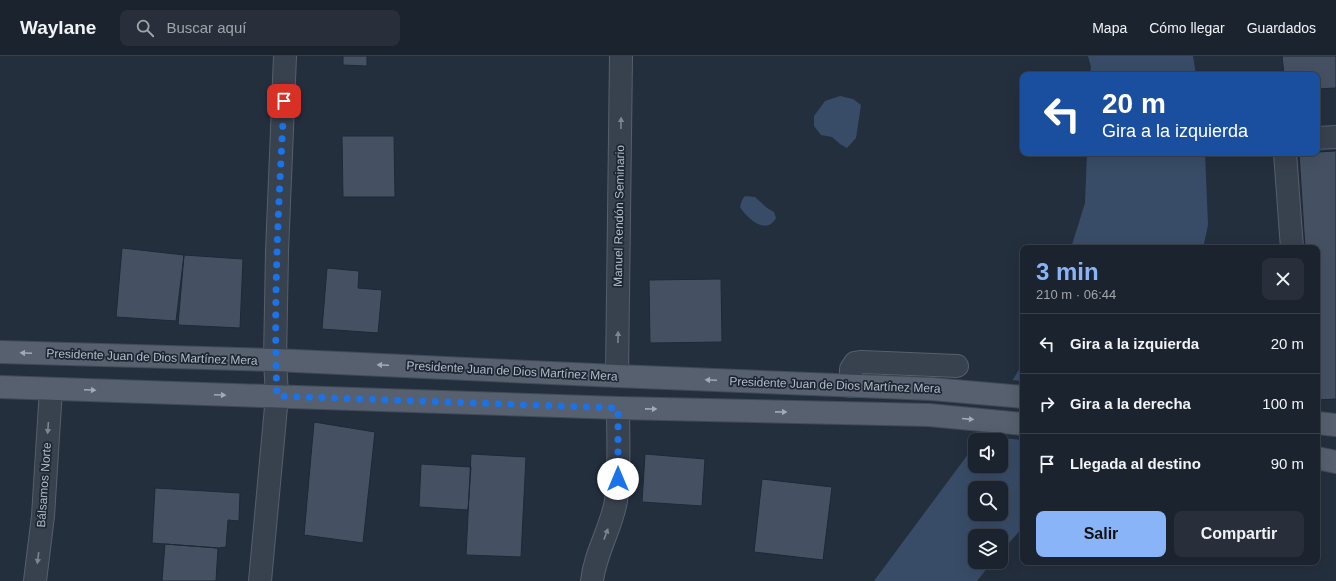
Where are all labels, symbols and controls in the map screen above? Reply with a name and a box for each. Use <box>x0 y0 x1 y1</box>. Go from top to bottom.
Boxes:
search box <box>120 10 400 46</box>
text: Waylane <box>20 17 96 38</box>
icon: search <box>134 17 156 39</box>
text: Buscar aquí <box>166 19 246 36</box>
text: Mapa <box>1092 20 1127 36</box>
text: Cómo llegar <box>1149 20 1225 36</box>
text: Guardados <box>1247 20 1316 36</box>
pin <box>267 84 301 118</box>
icon: left <box>1036 88 1088 140</box>
text: 20 m <box>1102 88 1166 119</box>
icon: arrive <box>273 90 295 112</box>
one-way arrow <box>617 117 624 129</box>
text: Gira a la izquierda <box>1102 121 1248 141</box>
street label: Manuel Rendón Seminario <box>611 145 627 287</box>
text: 3 min <box>1036 258 1099 285</box>
button: close <box>1262 258 1304 300</box>
text: 210 m · 06:44 <box>1036 287 1116 302</box>
one-way arrow <box>615 330 621 343</box>
icon: left <box>1036 333 1058 355</box>
text: Gira a la izquierda <box>1070 335 1199 352</box>
text: 20 m <box>1271 335 1304 352</box>
street label: Presidente Juan de Dios Martínez Mera <box>46 346 258 368</box>
one-way arrow <box>19 350 32 356</box>
street label: Presidente Juan de Dios Martínez Mera <box>406 358 618 384</box>
one-way arrow <box>376 362 389 368</box>
street label: Presidente Juan de Dios Martínez Mera <box>729 374 941 396</box>
one-way arrow <box>704 377 717 383</box>
one-way arrow <box>84 387 96 394</box>
one-way arrow <box>214 391 226 398</box>
icon: right <box>1036 393 1058 415</box>
text: Gira a la derecha <box>1070 395 1191 412</box>
text: 100 m <box>1262 395 1304 412</box>
one-way arrow <box>645 406 658 412</box>
one-way arrow <box>775 409 788 415</box>
one-way arrow <box>962 416 974 422</box>
one-way arrow <box>45 422 52 434</box>
map controls <box>968 433 1008 569</box>
button: sound <box>968 433 1008 473</box>
street label: Bálsamos Norte <box>34 442 54 528</box>
icon: arrive <box>1036 453 1058 475</box>
text: Llegada al destino <box>1070 455 1201 472</box>
text: 90 m <box>1271 455 1304 472</box>
position arrow <box>597 458 639 500</box>
button: search <box>968 481 1008 521</box>
button: Salir <box>1036 511 1166 557</box>
button: Compartir <box>1174 511 1304 557</box>
one-way arrow <box>603 528 609 540</box>
button: layers <box>968 529 1008 569</box>
one-way arrow <box>35 552 41 564</box>

